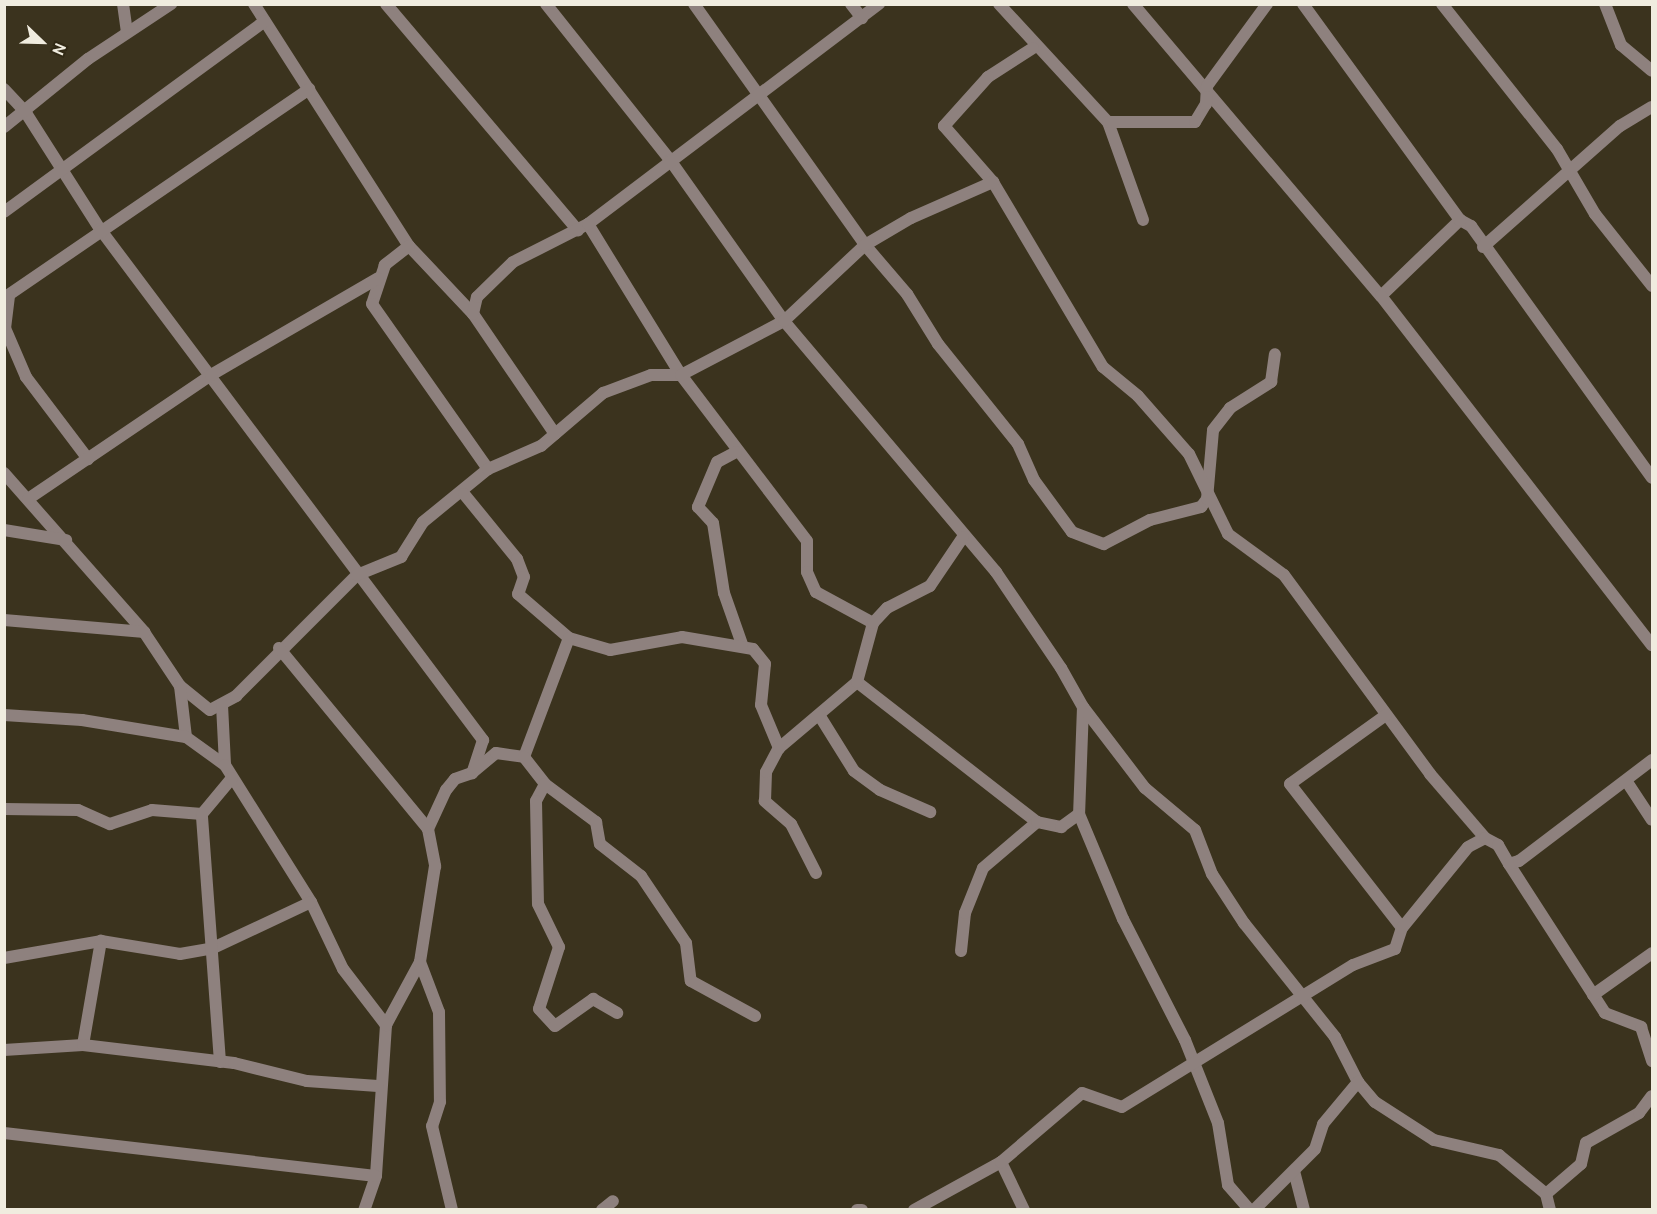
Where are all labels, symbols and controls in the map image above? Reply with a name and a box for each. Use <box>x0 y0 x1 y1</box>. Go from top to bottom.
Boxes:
north arrow <box>12 12 72 72</box>
text: N <box>48 40 70 58</box>

